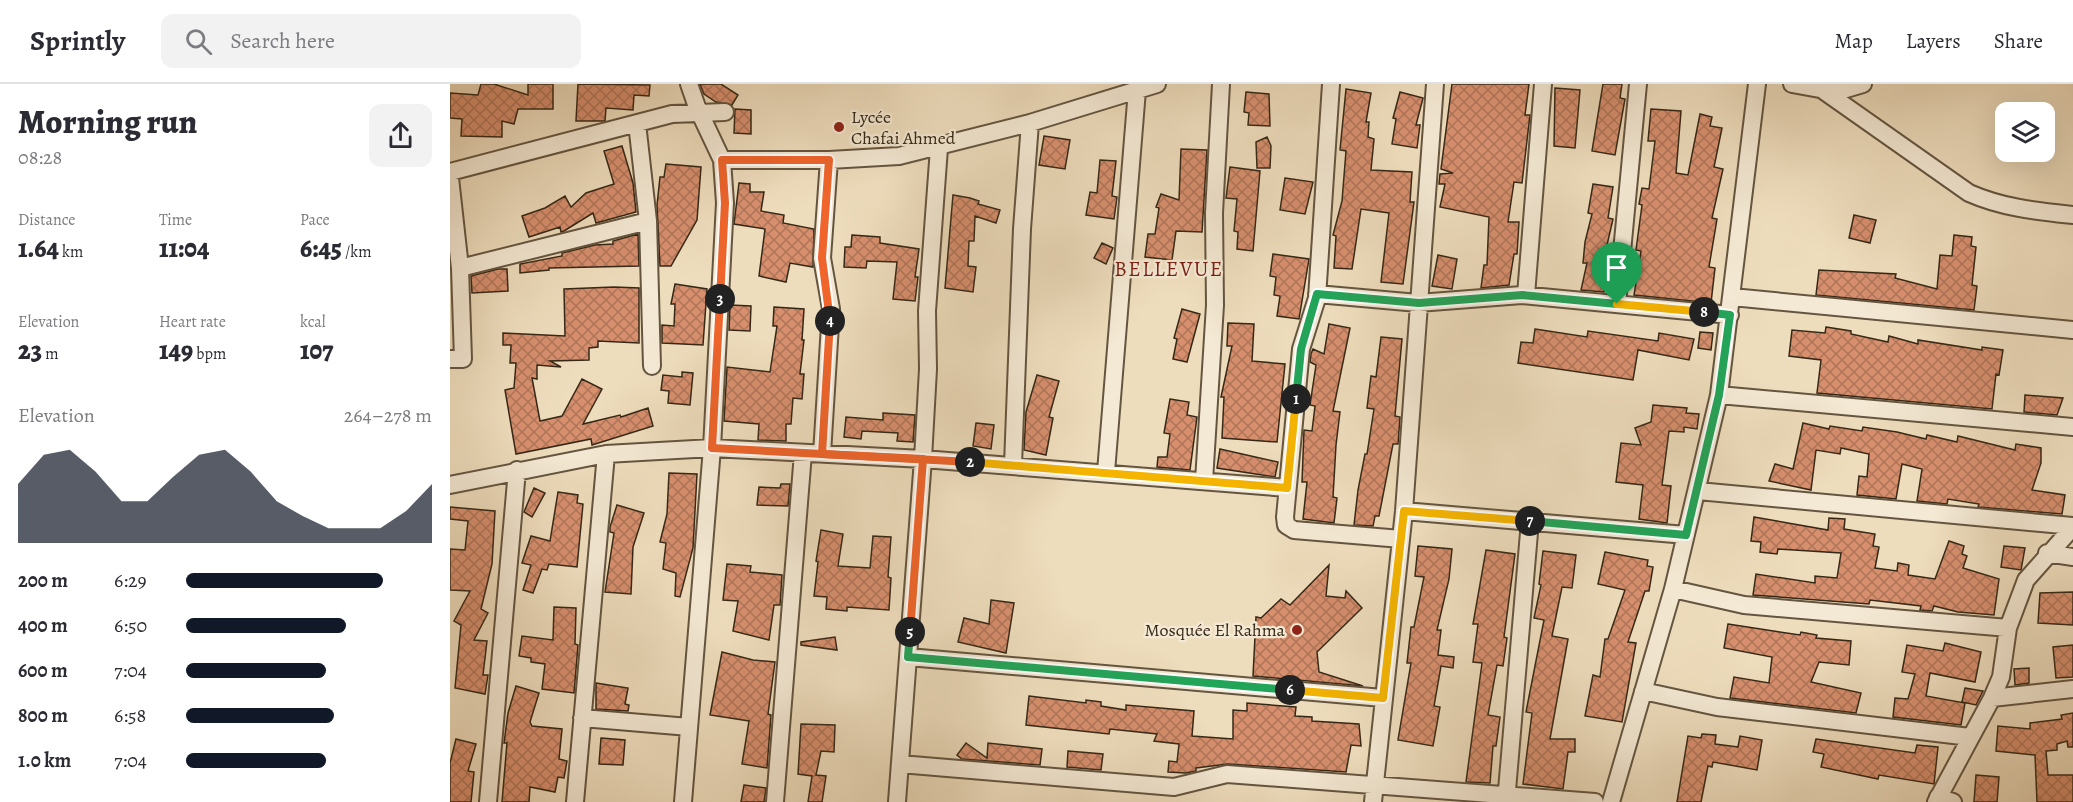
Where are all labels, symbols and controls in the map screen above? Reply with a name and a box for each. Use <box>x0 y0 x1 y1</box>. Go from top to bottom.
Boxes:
search box <box>161 14 581 68</box>
text: Sprintly <box>30 22 125 60</box>
icon: search <box>182 25 215 58</box>
text: Search here <box>230 26 335 56</box>
text: Map <box>1834 27 1873 55</box>
text: Layers <box>1906 27 1961 55</box>
text: Share <box>1994 27 2043 55</box>
text: Morning run <box>18 99 197 144</box>
map controls <box>1995 102 2055 162</box>
button: layers <box>1995 102 2055 162</box>
button: share <box>369 104 432 167</box>
place label: Lycée Chafai Ahmed <box>851 105 956 150</box>
marker: Lycée Chafai Ahmed <box>832 120 846 134</box>
text: 08:28 <box>18 144 62 171</box>
text: Distance <box>18 209 75 231</box>
text: Time <box>159 209 192 231</box>
text: Pace <box>300 209 330 231</box>
text: 1.64 <box>18 231 59 266</box>
text: 11:04 <box>159 231 209 266</box>
text: 6:45 <box>300 231 342 266</box>
text: km <box>59 241 83 263</box>
text: /km <box>342 241 372 263</box>
pin <box>1591 242 1642 304</box>
icon: arrive <box>1600 251 1633 284</box>
district label: BELLEVUE <box>1114 255 1224 283</box>
pin: 3 <box>705 284 735 314</box>
text: 3 <box>717 288 723 310</box>
pin: 8 <box>1689 297 1719 327</box>
text: 8 <box>1700 301 1708 323</box>
pin: 4 <box>815 306 845 336</box>
text: 4 <box>826 310 834 332</box>
text: Elevation <box>18 311 79 333</box>
text: Heart rate <box>159 311 226 333</box>
text: kcal <box>300 311 326 333</box>
text: 23 <box>18 333 42 368</box>
text: 149 <box>159 333 193 368</box>
text: 107 <box>300 333 333 368</box>
text: m <box>42 343 59 365</box>
text: bpm <box>193 343 226 365</box>
pin: 1 <box>1281 384 1311 414</box>
text: 1 <box>1293 388 1299 410</box>
text: Elevation <box>18 402 95 429</box>
text: 264–278 m <box>344 402 432 429</box>
pin: 2 <box>955 447 985 477</box>
text: 2 <box>966 451 974 473</box>
pin: 7 <box>1515 506 1545 536</box>
text: 7 <box>1527 510 1533 532</box>
text: 200 m <box>18 567 68 594</box>
text: 6:29 <box>114 567 147 594</box>
text: 400 m <box>18 612 68 639</box>
text: 6:50 <box>114 612 147 639</box>
pin: 5 <box>895 617 925 647</box>
place label: Mosquée El Rahma <box>1145 618 1286 642</box>
text: 5 <box>907 621 913 643</box>
marker: Mosquée El Rahma <box>1290 623 1304 637</box>
text: 600 m <box>18 657 68 684</box>
text: 7:04 <box>114 657 147 684</box>
pin: 6 <box>1275 675 1305 705</box>
text: 6 <box>1286 679 1294 701</box>
text: 800 m <box>18 702 68 729</box>
text: 6:58 <box>114 702 146 729</box>
text: 1.0 km <box>18 747 71 774</box>
text: 7:04 <box>114 747 147 774</box>

